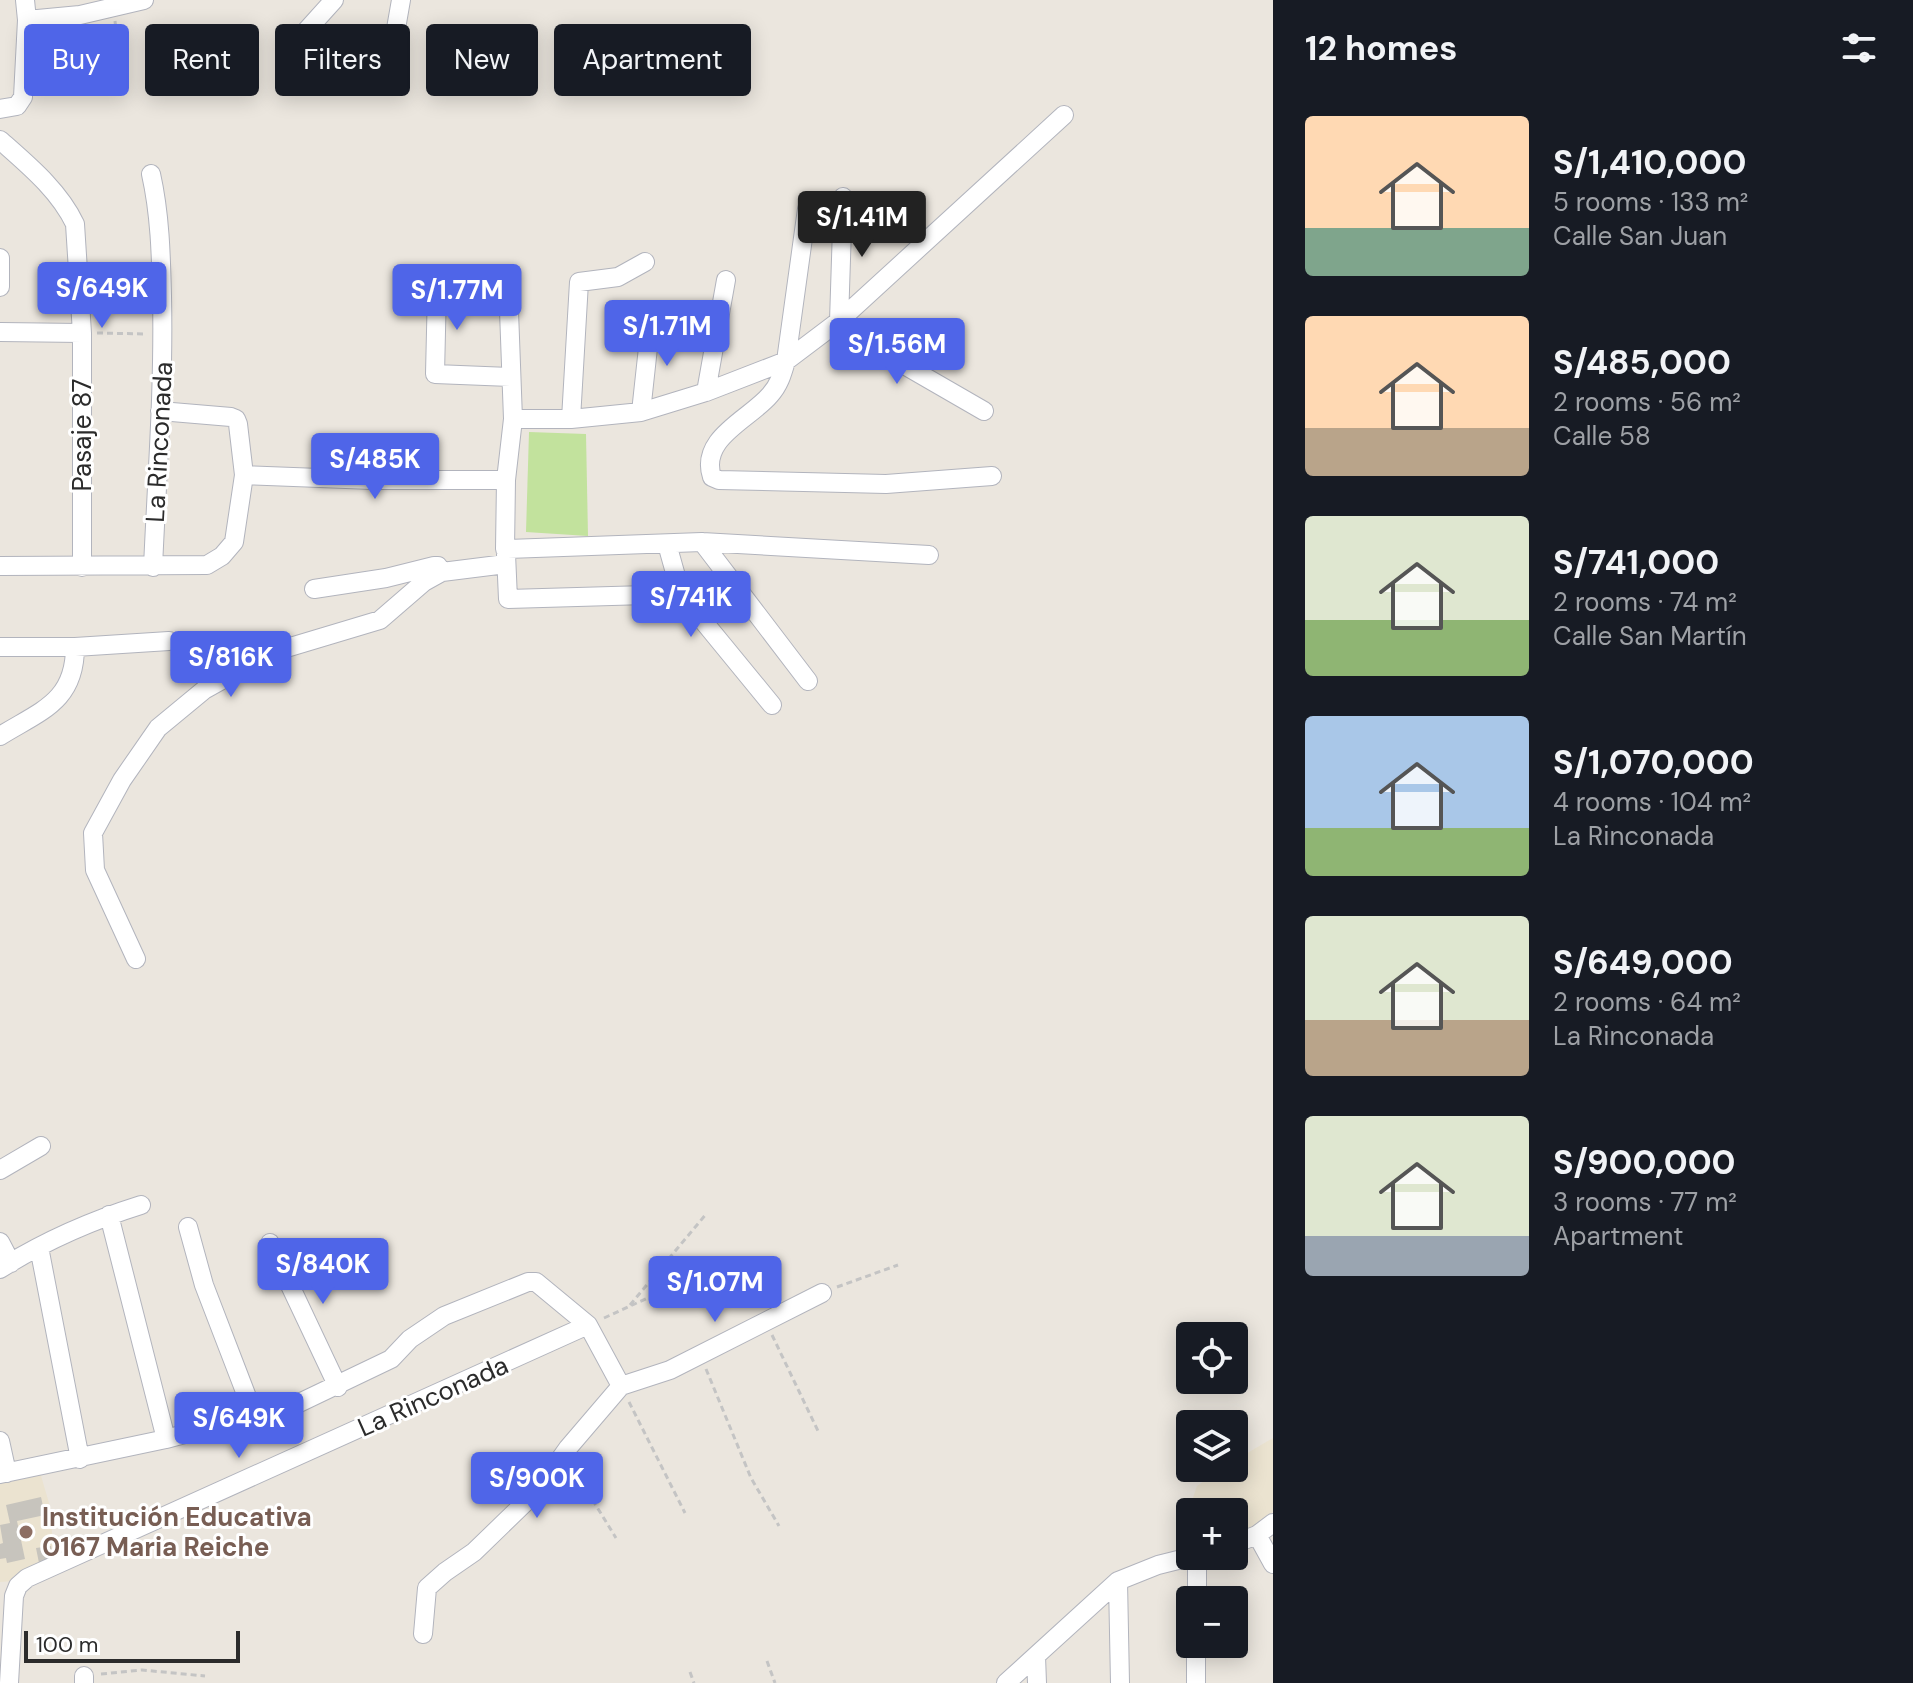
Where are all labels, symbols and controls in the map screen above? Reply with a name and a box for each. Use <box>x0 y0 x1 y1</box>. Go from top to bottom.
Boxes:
chip: Buy <box>24 24 129 96</box>
chip: Rent <box>145 24 259 96</box>
chip: Filters <box>275 24 410 96</box>
chip: New <box>426 24 538 96</box>
chip: Apartment <box>554 24 751 96</box>
text: 12 homes <box>1305 26 1457 71</box>
icon: filters <box>1837 26 1881 70</box>
text: S/1,410,000 <box>1553 140 1746 185</box>
icon: home <box>1369 148 1465 244</box>
text: 5 rooms · 133 m² <box>1553 185 1748 219</box>
pin: S/1.41M <box>788 191 936 259</box>
text: S/1.41M <box>816 200 908 234</box>
text: Calle San Juan <box>1553 219 1727 253</box>
pin: S/649K <box>37 262 167 330</box>
pin: S/1.77M <box>383 264 531 332</box>
text: S/649K <box>55 271 149 305</box>
text: S/1.77M <box>410 273 504 307</box>
pin: S/1.71M <box>593 300 741 368</box>
text: S/1.71M <box>622 309 712 343</box>
pin: S/1.56M <box>823 318 971 386</box>
text: S/1.56M <box>848 327 946 361</box>
text: S/485,000 <box>1553 340 1731 385</box>
icon: home <box>1369 348 1465 444</box>
street label: La Rinconada <box>138 361 180 523</box>
street label: Pasaje 87 <box>65 379 99 491</box>
text: 2 rooms · 56 m² <box>1553 385 1741 419</box>
text: Calle 58 <box>1553 419 1651 453</box>
pin: S/485K <box>310 433 440 501</box>
text: S/485K <box>329 442 421 476</box>
text: S/741,000 <box>1553 540 1719 585</box>
icon: home <box>1369 548 1465 644</box>
pin: S/741K <box>626 571 756 639</box>
text: S/741K <box>650 580 732 614</box>
text: 2 rooms · 74 m² <box>1553 585 1737 619</box>
text: Calle San Martín <box>1553 619 1747 653</box>
pin: S/816K <box>166 631 296 699</box>
text: S/816K <box>188 640 274 674</box>
text: S/1,070,000 <box>1553 740 1754 785</box>
icon: home <box>1369 748 1465 844</box>
text: 4 rooms · 104 m² <box>1553 785 1751 819</box>
text: La Rinconada <box>1553 819 1714 853</box>
text: S/649,000 <box>1553 940 1733 985</box>
icon: home <box>1369 948 1465 1044</box>
text: 2 rooms · 64 m² <box>1553 985 1741 1019</box>
text: La Rinconada <box>1553 1019 1714 1053</box>
text: S/900,000 <box>1553 1140 1736 1185</box>
icon: home <box>1369 1148 1465 1244</box>
text: 3 rooms · 77 m² <box>1553 1185 1737 1219</box>
text: Apartment <box>1553 1219 1684 1253</box>
pin: S/840K <box>258 1238 388 1306</box>
text: S/840K <box>275 1247 371 1281</box>
pin: S/1.07M <box>641 1256 789 1324</box>
text: S/1.07M <box>667 1265 763 1299</box>
map controls <box>1176 1322 1248 1658</box>
button: locate <box>1176 1322 1248 1394</box>
street label: La Rinconada <box>352 1348 514 1444</box>
pin: S/649K <box>174 1392 304 1460</box>
text: S/649K <box>192 1401 286 1435</box>
button: layers <box>1176 1410 1248 1482</box>
pin: S/900K <box>472 1452 602 1520</box>
text: S/900K <box>489 1461 585 1495</box>
button: + <box>1176 1498 1248 1570</box>
place label: Institución Educativa 0167 Maria Reiche <box>42 1500 312 1564</box>
marker: Institución Educativa 0167 Maria Reiche <box>17 1523 35 1541</box>
button: − <box>1176 1586 1248 1658</box>
scale bar <box>24 1627 240 1663</box>
text: 100 m <box>36 1630 98 1659</box>

